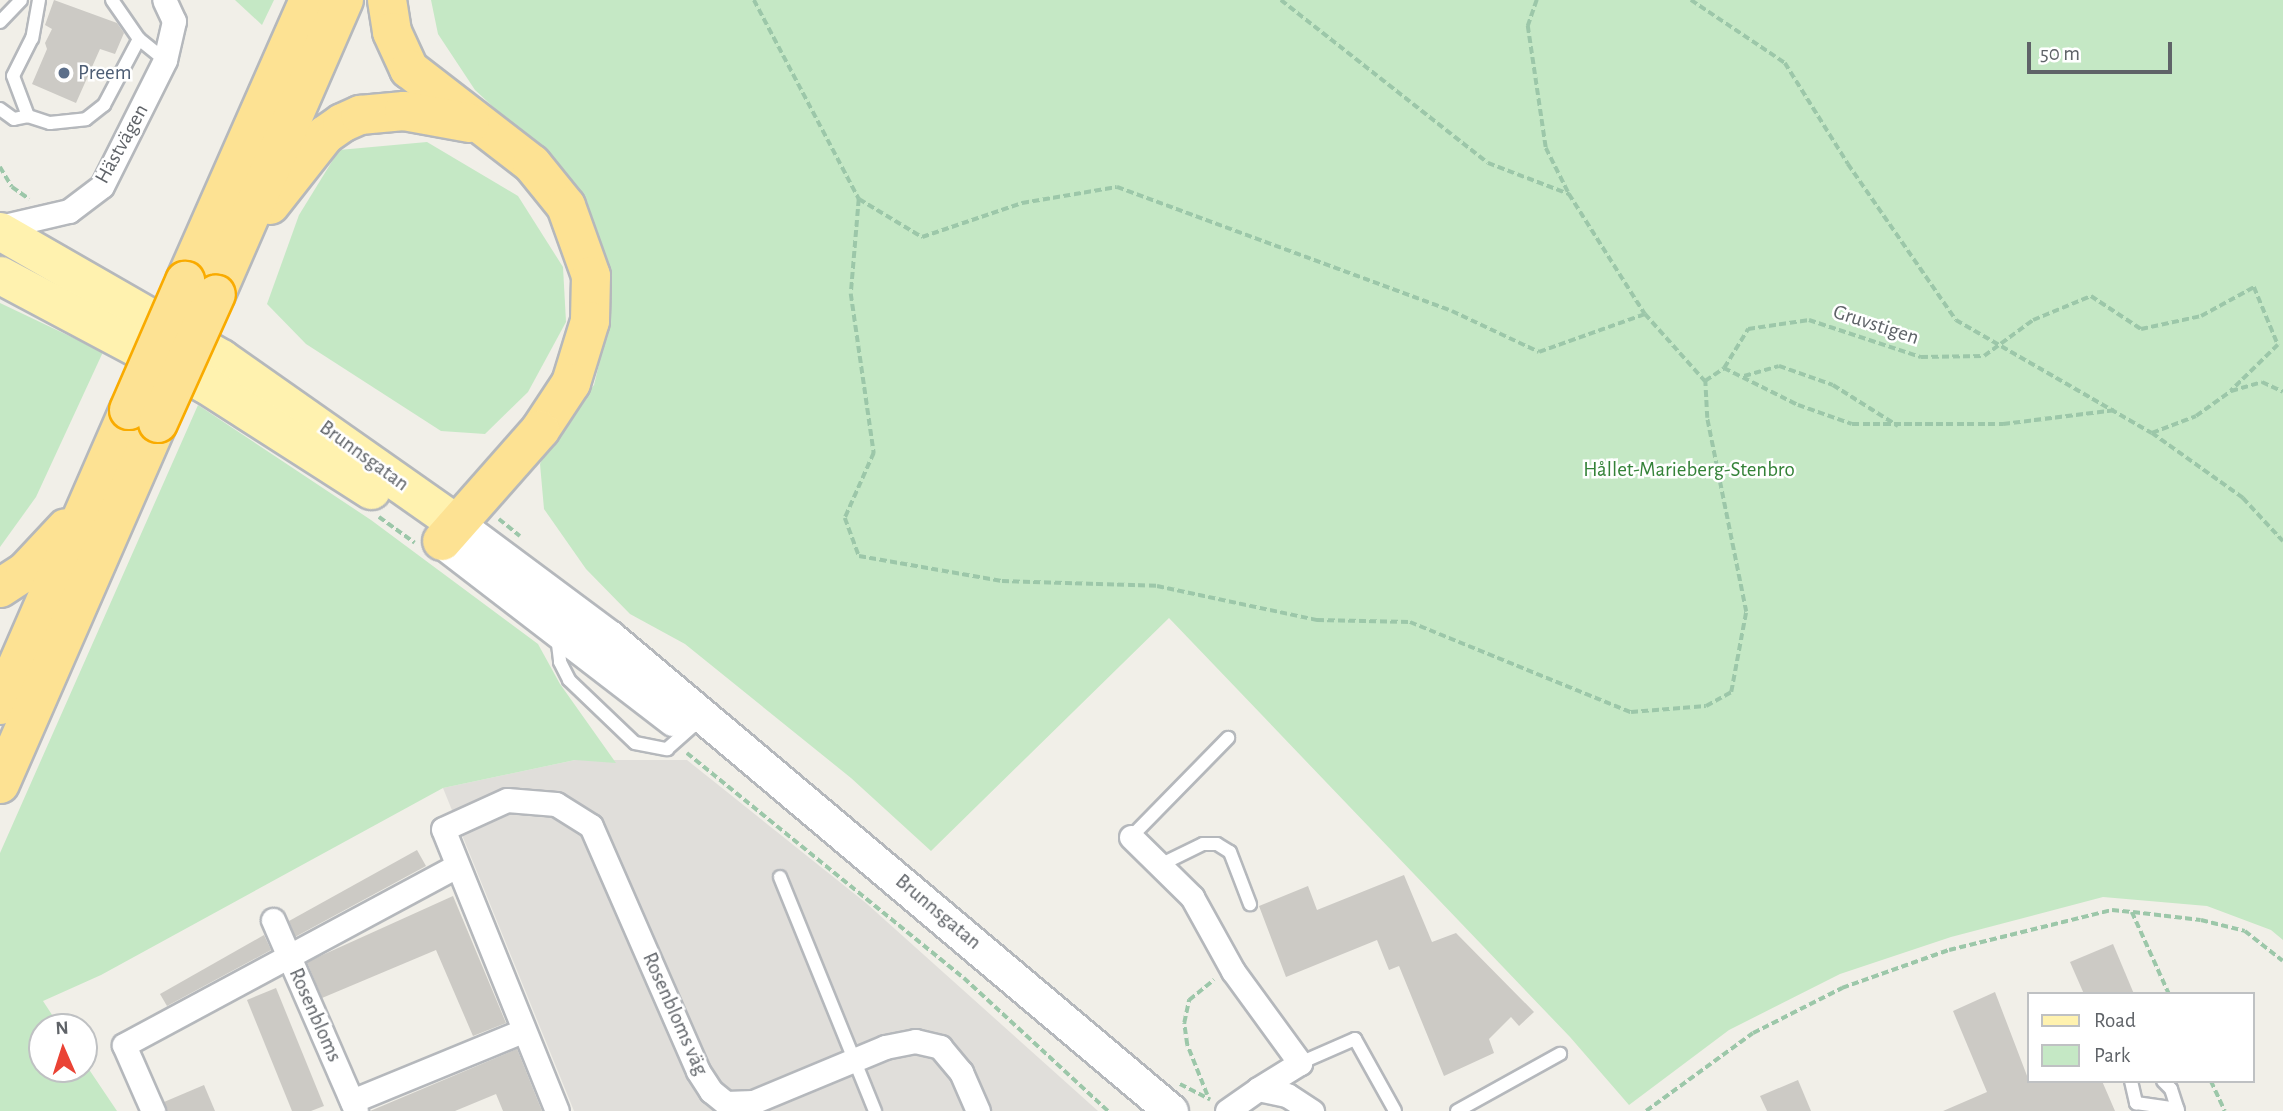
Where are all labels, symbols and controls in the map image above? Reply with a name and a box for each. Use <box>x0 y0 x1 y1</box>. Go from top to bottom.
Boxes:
scale bar <box>2031 28 2176 72</box>
text: 50 m <box>2040 43 2080 64</box>
place label: Preem <box>78 60 132 86</box>
marker: Preem <box>56 65 72 81</box>
street label: Hästvägen <box>90 100 154 188</box>
street label: Gruvstigen <box>1830 299 1922 351</box>
street label: Brunnsgatan <box>314 415 414 497</box>
park label: Hållet-Marieberg-Stenbro <box>1583 457 1795 483</box>
street label: Brunnsgatan <box>890 869 986 955</box>
street label: Rosenbloms väg <box>637 949 713 1079</box>
street label: Rosenbloms <box>283 964 347 1066</box>
legend <box>2028 992 2255 1083</box>
text: Road <box>2094 1010 2136 1031</box>
north arrow <box>28 1013 98 1083</box>
text: N <box>55 1019 69 1038</box>
text: Park <box>2094 1045 2130 1066</box>

